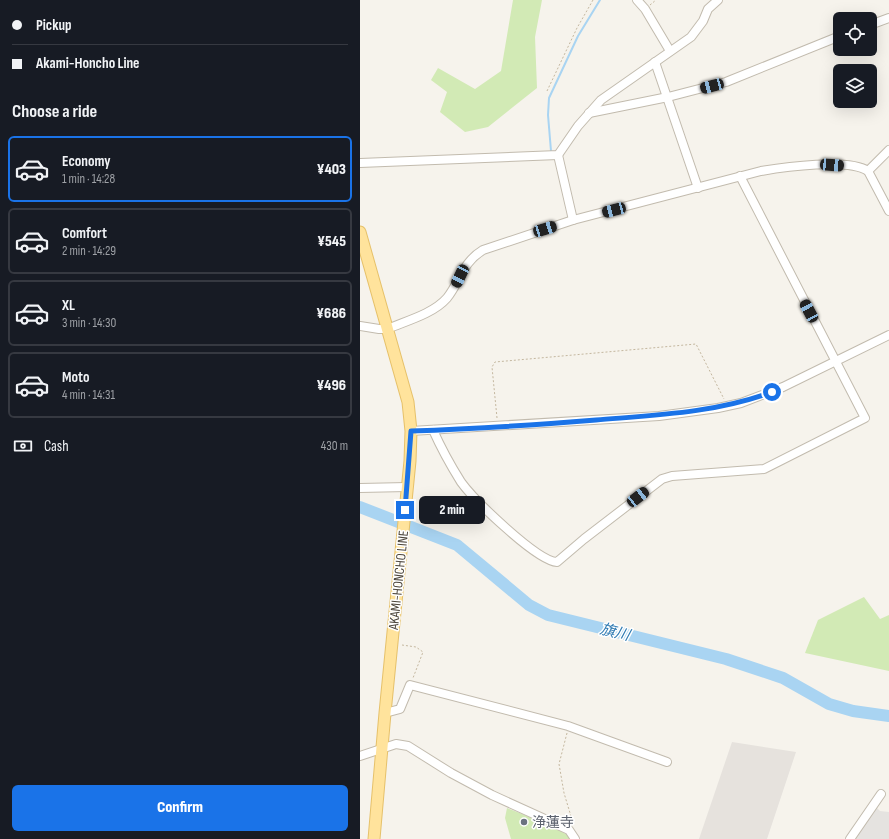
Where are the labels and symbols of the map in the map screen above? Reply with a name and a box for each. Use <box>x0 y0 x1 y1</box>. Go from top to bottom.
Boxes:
car <box>699 77 725 95</box>
car <box>820 158 844 172</box>
car <box>601 201 627 219</box>
car <box>532 220 558 238</box>
car <box>449 263 471 289</box>
car <box>798 298 820 324</box>
route start <box>763 383 781 401</box>
car <box>625 485 651 509</box>
callout: 2 min <box>419 496 485 524</box>
route end <box>396 501 414 519</box>
street label: AKAMI-HONCHO LINE <box>385 529 412 632</box>
water label: 旗川 <box>598 620 634 646</box>
place label: 浄蓮寺 <box>532 814 574 831</box>
marker: 浄蓮寺 <box>519 817 529 827</box>

